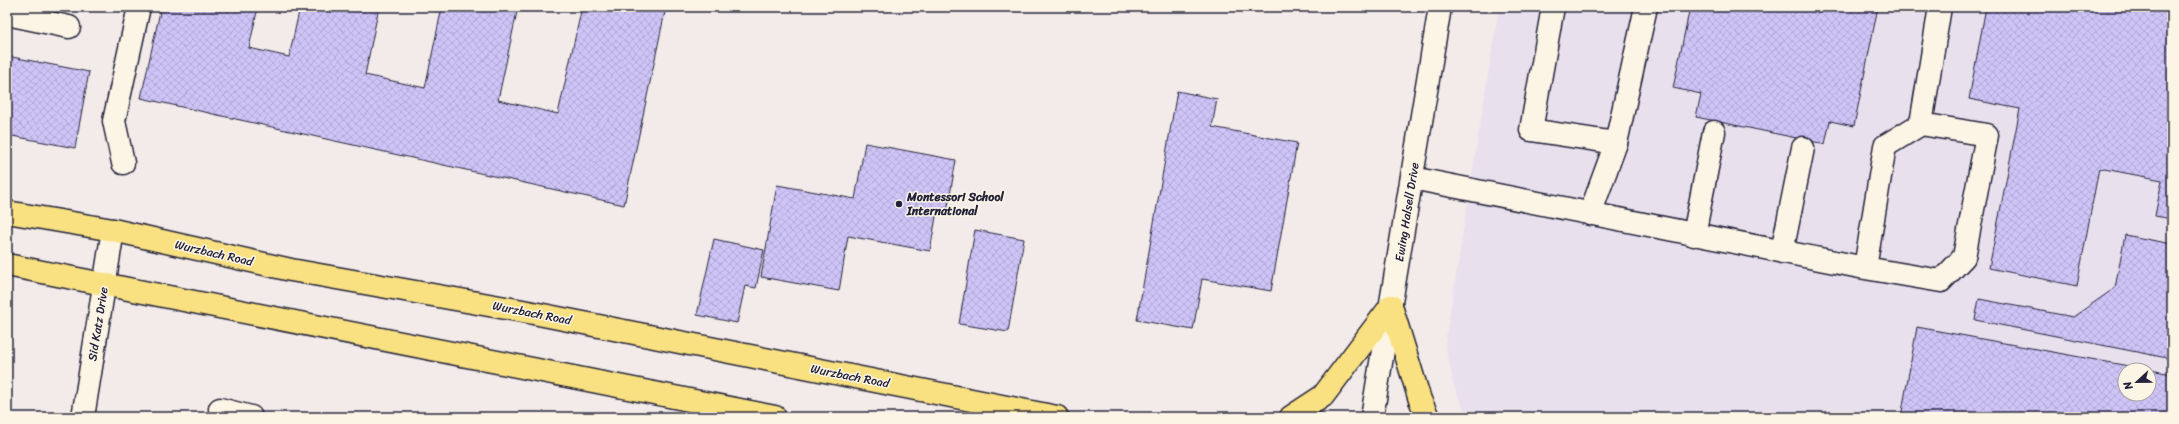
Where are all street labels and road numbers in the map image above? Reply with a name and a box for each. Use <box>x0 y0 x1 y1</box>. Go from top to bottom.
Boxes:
street label: Ewing Halsell Drive <box>1388 161 1426 263</box>
street label: Wurzbach Road <box>173 233 256 273</box>
street label: Sid Katz Drive <box>81 285 115 363</box>
street label: Wurzbach Road <box>491 295 574 332</box>
street label: Wurzbach Road <box>809 358 892 395</box>

